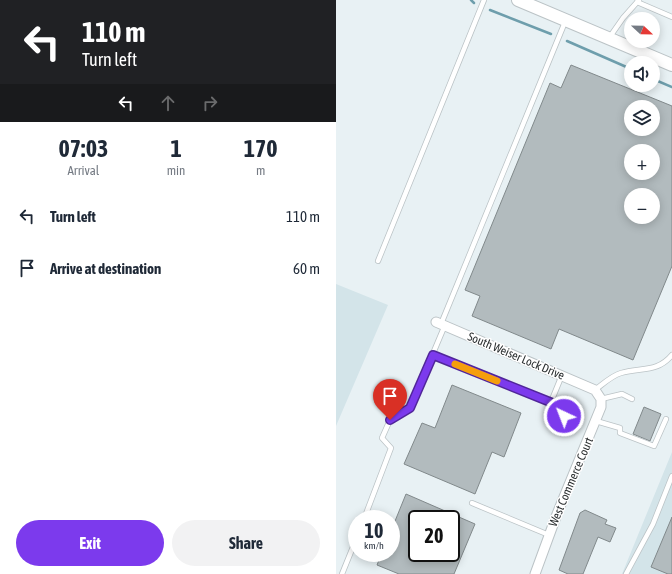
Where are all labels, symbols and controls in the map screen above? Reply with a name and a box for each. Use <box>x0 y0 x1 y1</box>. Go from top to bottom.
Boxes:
north arrow <box>624 12 660 48</box>
map controls <box>624 12 660 224</box>
icon: left <box>16 16 68 68</box>
text: 110 m <box>82 16 145 48</box>
text: Turn left <box>82 49 137 70</box>
button: sound <box>624 56 660 92</box>
icon: left <box>115 92 137 114</box>
icon: ahead <box>157 92 179 114</box>
icon: right <box>199 92 221 114</box>
button: layers <box>624 100 660 136</box>
text: 07:03 <box>58 135 108 162</box>
text: 1 <box>170 135 182 162</box>
text: 170 <box>244 135 278 162</box>
button: + <box>624 144 660 180</box>
text: Arrival <box>67 163 99 178</box>
text: min <box>167 163 185 178</box>
text: m <box>256 163 265 178</box>
button: − <box>624 188 660 224</box>
icon: left <box>16 205 38 227</box>
text: Turn left <box>50 208 96 225</box>
text: 110 m <box>286 208 320 225</box>
icon: arrive <box>16 257 38 279</box>
text: Arrive at destination <box>50 260 161 277</box>
text: 60 m <box>293 260 320 277</box>
street label: South Weiser Lock Drive <box>466 329 566 383</box>
pin <box>373 379 407 420</box>
icon: arrive <box>379 385 401 407</box>
position arrow <box>543 395 585 437</box>
street label: West Commerce Court <box>546 435 596 529</box>
speed limit sign: 20 <box>408 510 460 562</box>
text: 10 <box>365 519 383 542</box>
button: Exit <box>16 520 164 566</box>
button: Share <box>172 520 320 566</box>
text: km/h <box>364 540 384 551</box>

